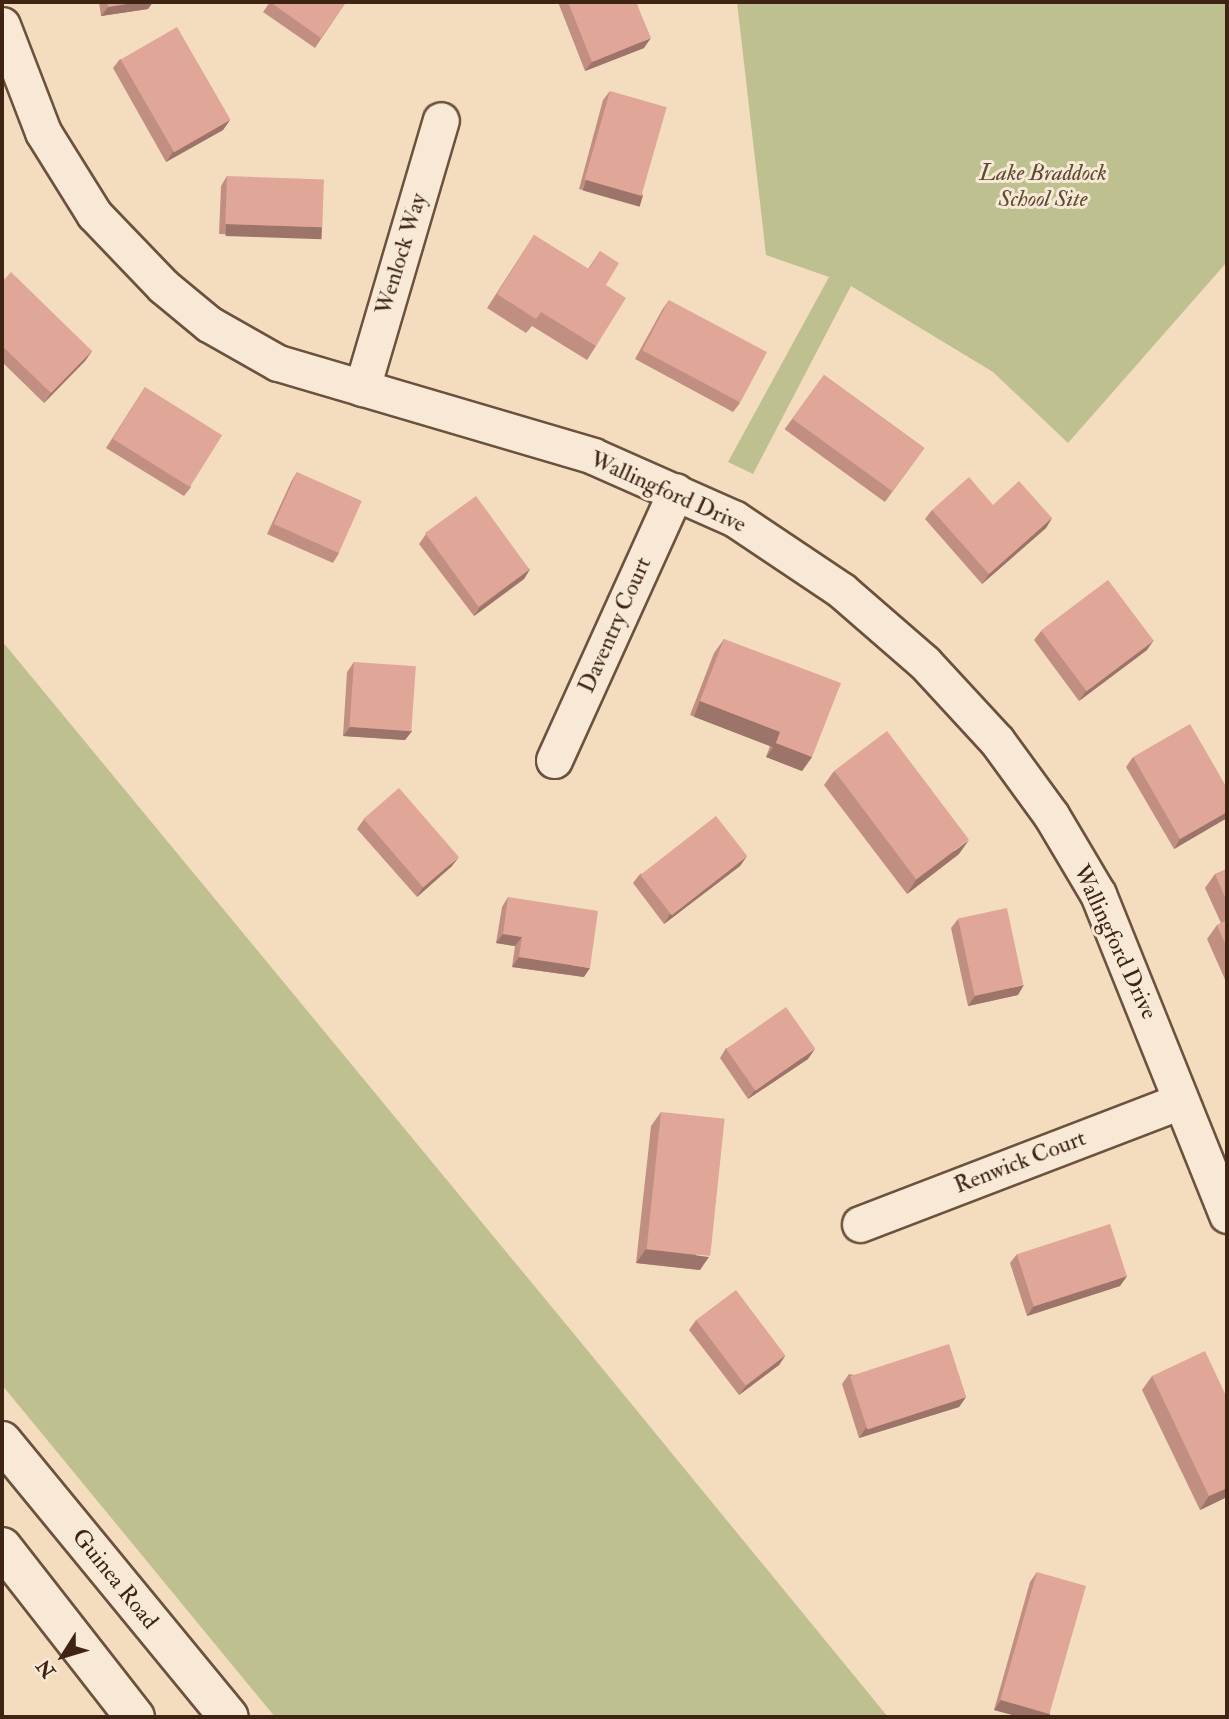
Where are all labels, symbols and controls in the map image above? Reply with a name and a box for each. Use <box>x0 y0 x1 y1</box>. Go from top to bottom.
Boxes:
park label: Lake Braddock School Site <box>979 159 1107 213</box>
street label: Wenlock Way <box>369 190 433 318</box>
street label: Wallingford Drive <box>586 445 750 539</box>
street label: Daventry Court <box>573 553 657 697</box>
street label: Wallingford Drive <box>1067 860 1163 1024</box>
street label: Renwick Court <box>950 1124 1090 1200</box>
street label: Guinea Road <box>66 1523 164 1635</box>
north arrow <box>28 1621 98 1691</box>
text: N <box>32 1655 61 1683</box>

